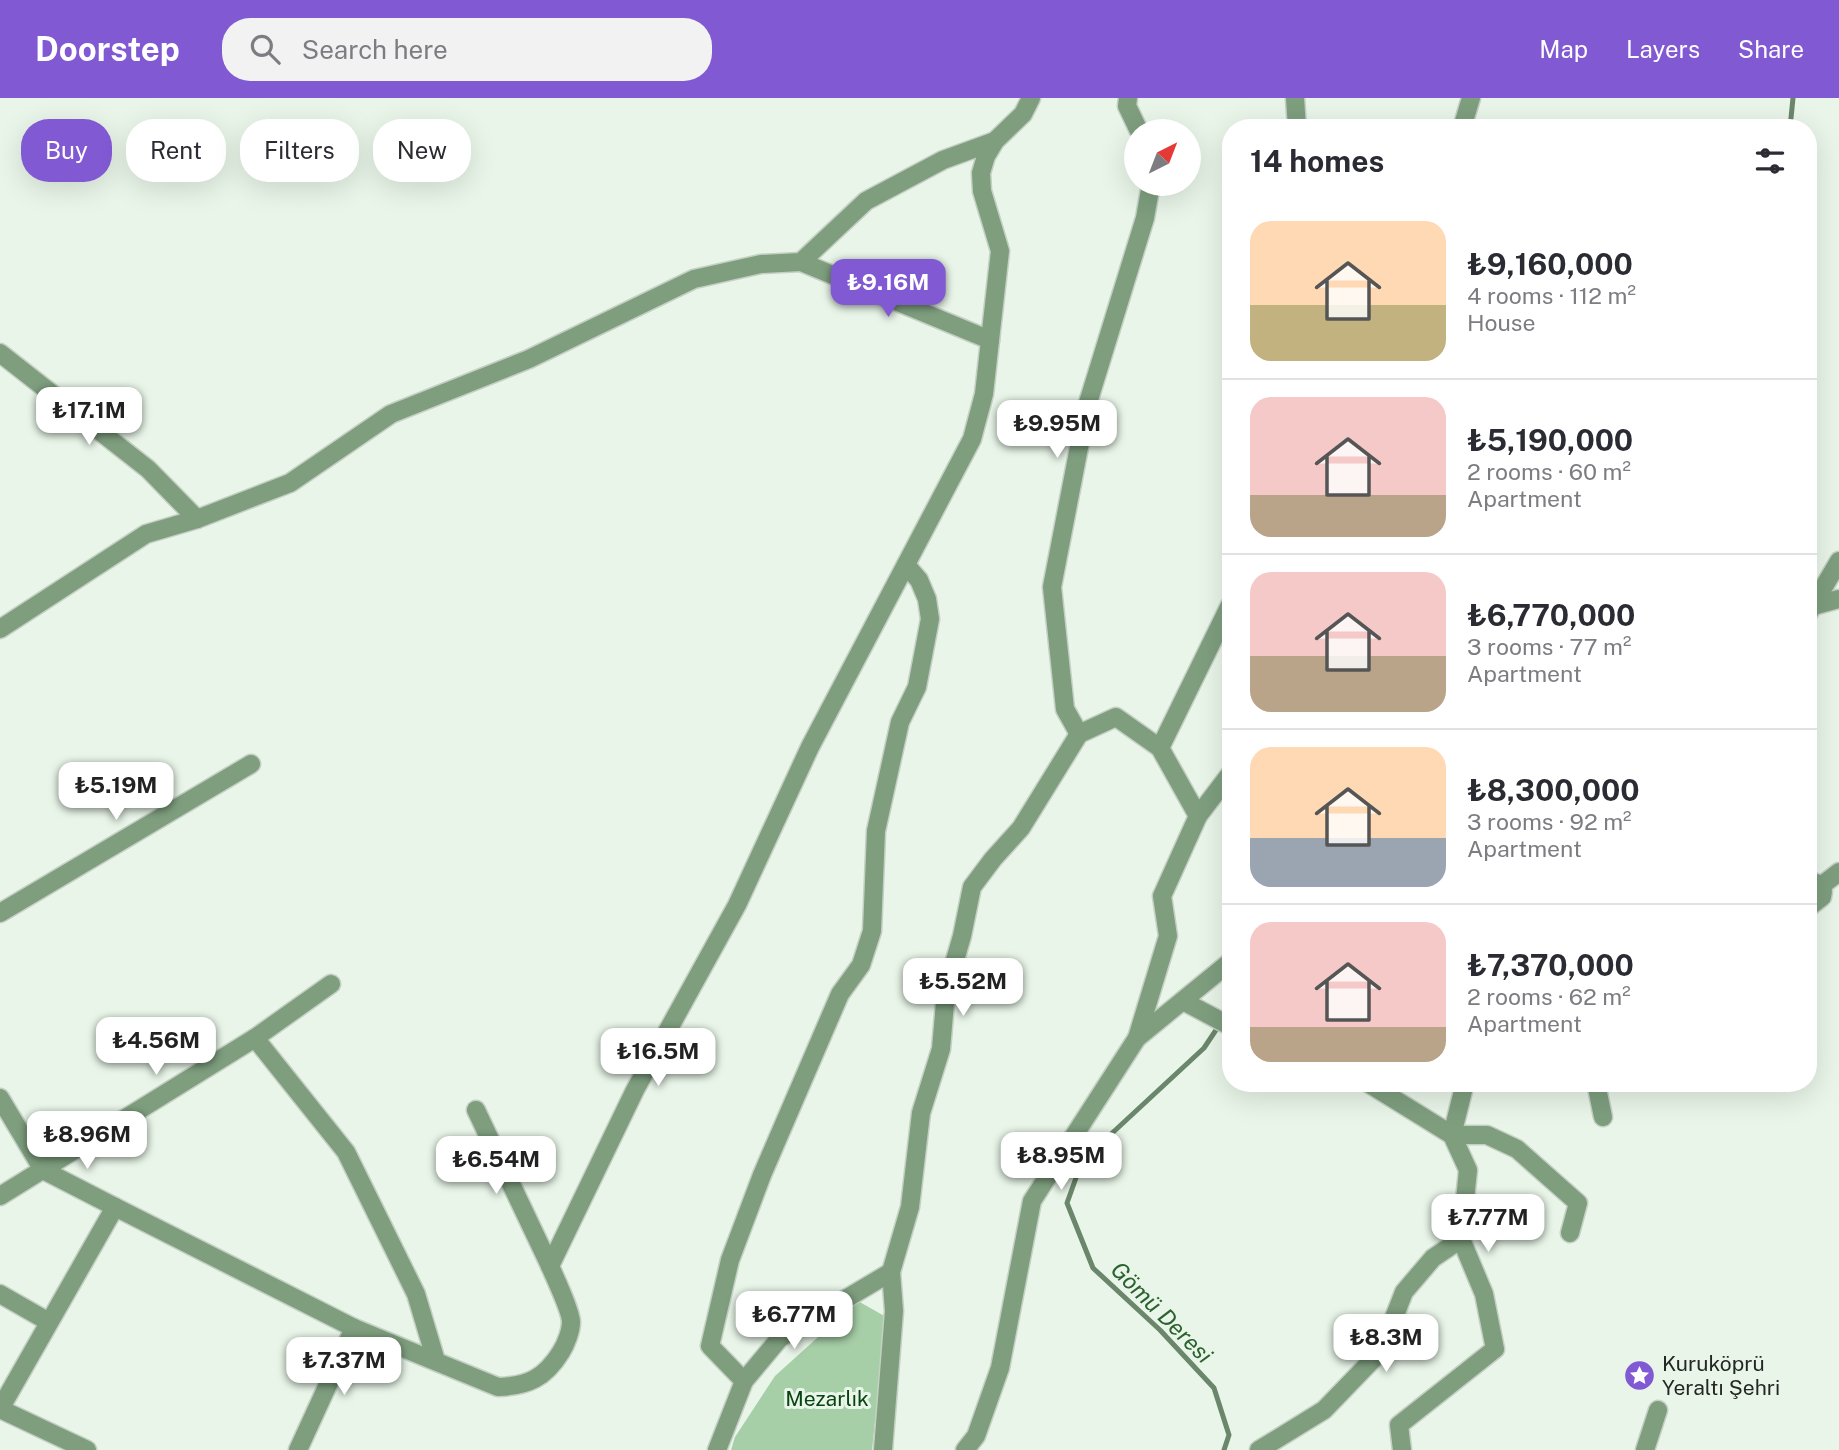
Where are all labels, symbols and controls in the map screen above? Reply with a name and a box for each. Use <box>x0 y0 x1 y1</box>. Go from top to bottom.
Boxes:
search box <box>222 18 712 81</box>
text: Doorstep <box>35 30 180 68</box>
icon: search <box>246 30 284 68</box>
text: Search here <box>302 34 448 65</box>
text: Map <box>1539 35 1588 63</box>
text: Layers <box>1626 35 1700 63</box>
text: Share <box>1738 35 1804 63</box>
chip: Buy <box>21 119 112 182</box>
chip: Rent <box>126 119 226 182</box>
chip: Filters <box>240 119 359 182</box>
chip: New <box>373 119 471 182</box>
north arrow <box>1124 119 1200 196</box>
map controls <box>1124 119 1201 196</box>
icon: filters <box>1751 142 1789 180</box>
text: 14 homes <box>1250 143 1384 179</box>
text: ₺9,160,000 <box>1467 246 1633 282</box>
icon: home <box>1306 249 1390 333</box>
pin: ₺9.16M <box>831 260 945 319</box>
text: ₺9.16M <box>847 268 929 295</box>
text: 4 rooms · 112 m² <box>1467 282 1636 309</box>
text: House <box>1467 309 1535 336</box>
pin: ₺17.1M <box>32 388 146 447</box>
text: ₺17.1M <box>52 396 126 423</box>
pin: ₺9.95M <box>1000 400 1114 460</box>
text: ₺9.95M <box>1013 409 1101 436</box>
text: ₺5,190,000 <box>1467 422 1633 458</box>
icon: home <box>1306 425 1390 509</box>
text: 2 rooms · 60 m² <box>1467 458 1631 485</box>
text: Apartment <box>1467 485 1582 512</box>
text: ₺6,770,000 <box>1467 597 1635 633</box>
icon: home <box>1306 600 1390 684</box>
text: 3 rooms · 77 m² <box>1467 633 1631 660</box>
text: Apartment <box>1467 660 1582 687</box>
pin: ₺5.19M <box>59 762 173 822</box>
text: ₺5.19M <box>75 771 157 798</box>
text: ₺8,300,000 <box>1467 772 1640 808</box>
icon: home <box>1306 775 1390 859</box>
text: 3 rooms · 92 m² <box>1467 808 1632 835</box>
text: Apartment <box>1467 835 1582 862</box>
text: ₺7,370,000 <box>1467 947 1634 983</box>
icon: home <box>1306 950 1390 1034</box>
pin: ₺5.52M <box>906 958 1020 1018</box>
text: ₺5.52M <box>919 967 1007 994</box>
text: 2 rooms · 62 m² <box>1467 983 1631 1010</box>
text: Apartment <box>1467 1010 1582 1037</box>
pin: ₺4.56M <box>99 1018 213 1077</box>
text: ₺4.56M <box>112 1026 200 1053</box>
pin: ₺16.5M <box>601 1028 715 1088</box>
text: ₺16.5M <box>617 1037 699 1064</box>
pin: ₺8.96M <box>30 1112 144 1171</box>
text: ₺8.96M <box>43 1120 131 1147</box>
pin: ₺8.95M <box>1004 1132 1118 1192</box>
pin: ₺6.54M <box>439 1136 553 1196</box>
text: ₺8.95M <box>1017 1141 1105 1168</box>
text: ₺6.54M <box>452 1145 540 1172</box>
pin: ₺7.77M <box>1431 1194 1545 1254</box>
text: ₺7.77M <box>1447 1203 1529 1230</box>
water label: Gömü Deresi <box>1106 1256 1218 1368</box>
pin: ₺6.77M <box>737 1292 851 1351</box>
text: ₺6.77M <box>752 1300 836 1327</box>
pin: ₺8.3M <box>1337 1314 1435 1374</box>
text: ₺8.3M <box>1349 1323 1423 1350</box>
pin: ₺7.37M <box>287 1338 401 1397</box>
text: ₺7.37M <box>302 1346 386 1373</box>
place label: Kuruköprü Yeraltı Şehri <box>1662 1351 1780 1400</box>
place icon: Kuruköprü Yeraltı Şehri <box>1622 1358 1656 1392</box>
park label: Mezarlık <box>785 1386 869 1411</box>

